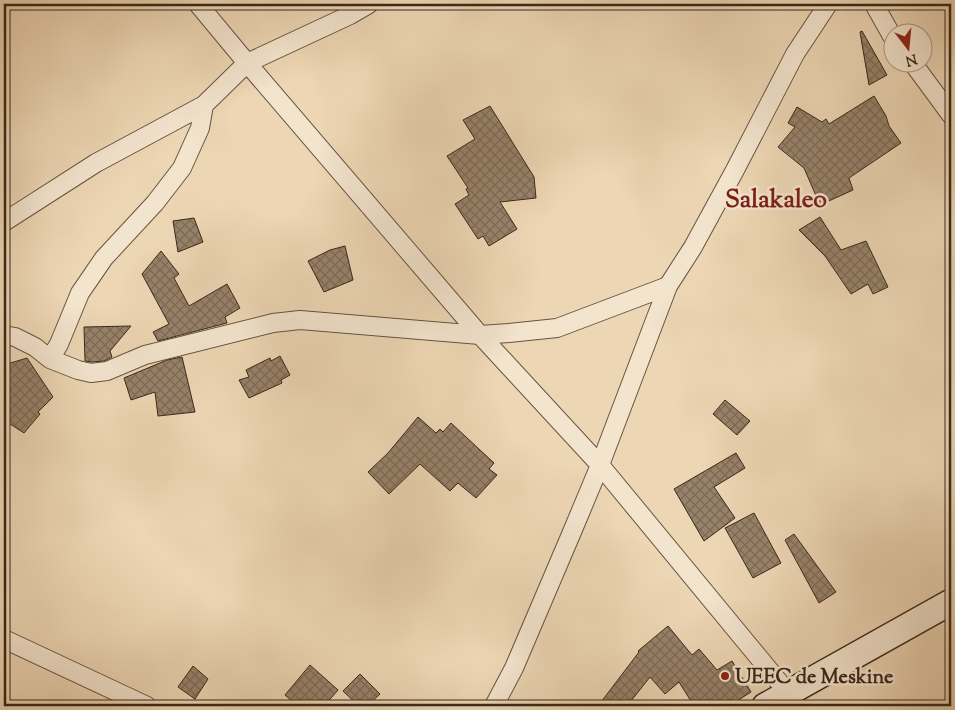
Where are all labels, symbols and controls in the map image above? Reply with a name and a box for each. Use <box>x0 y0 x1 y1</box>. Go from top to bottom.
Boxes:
north arrow <box>882 22 932 72</box>
text: N <box>903 47 919 70</box>
district label: Salakaleo <box>725 183 827 219</box>
place label: UEEC de Meskine <box>735 664 893 693</box>
marker: UEEC de Meskine <box>719 670 731 682</box>

